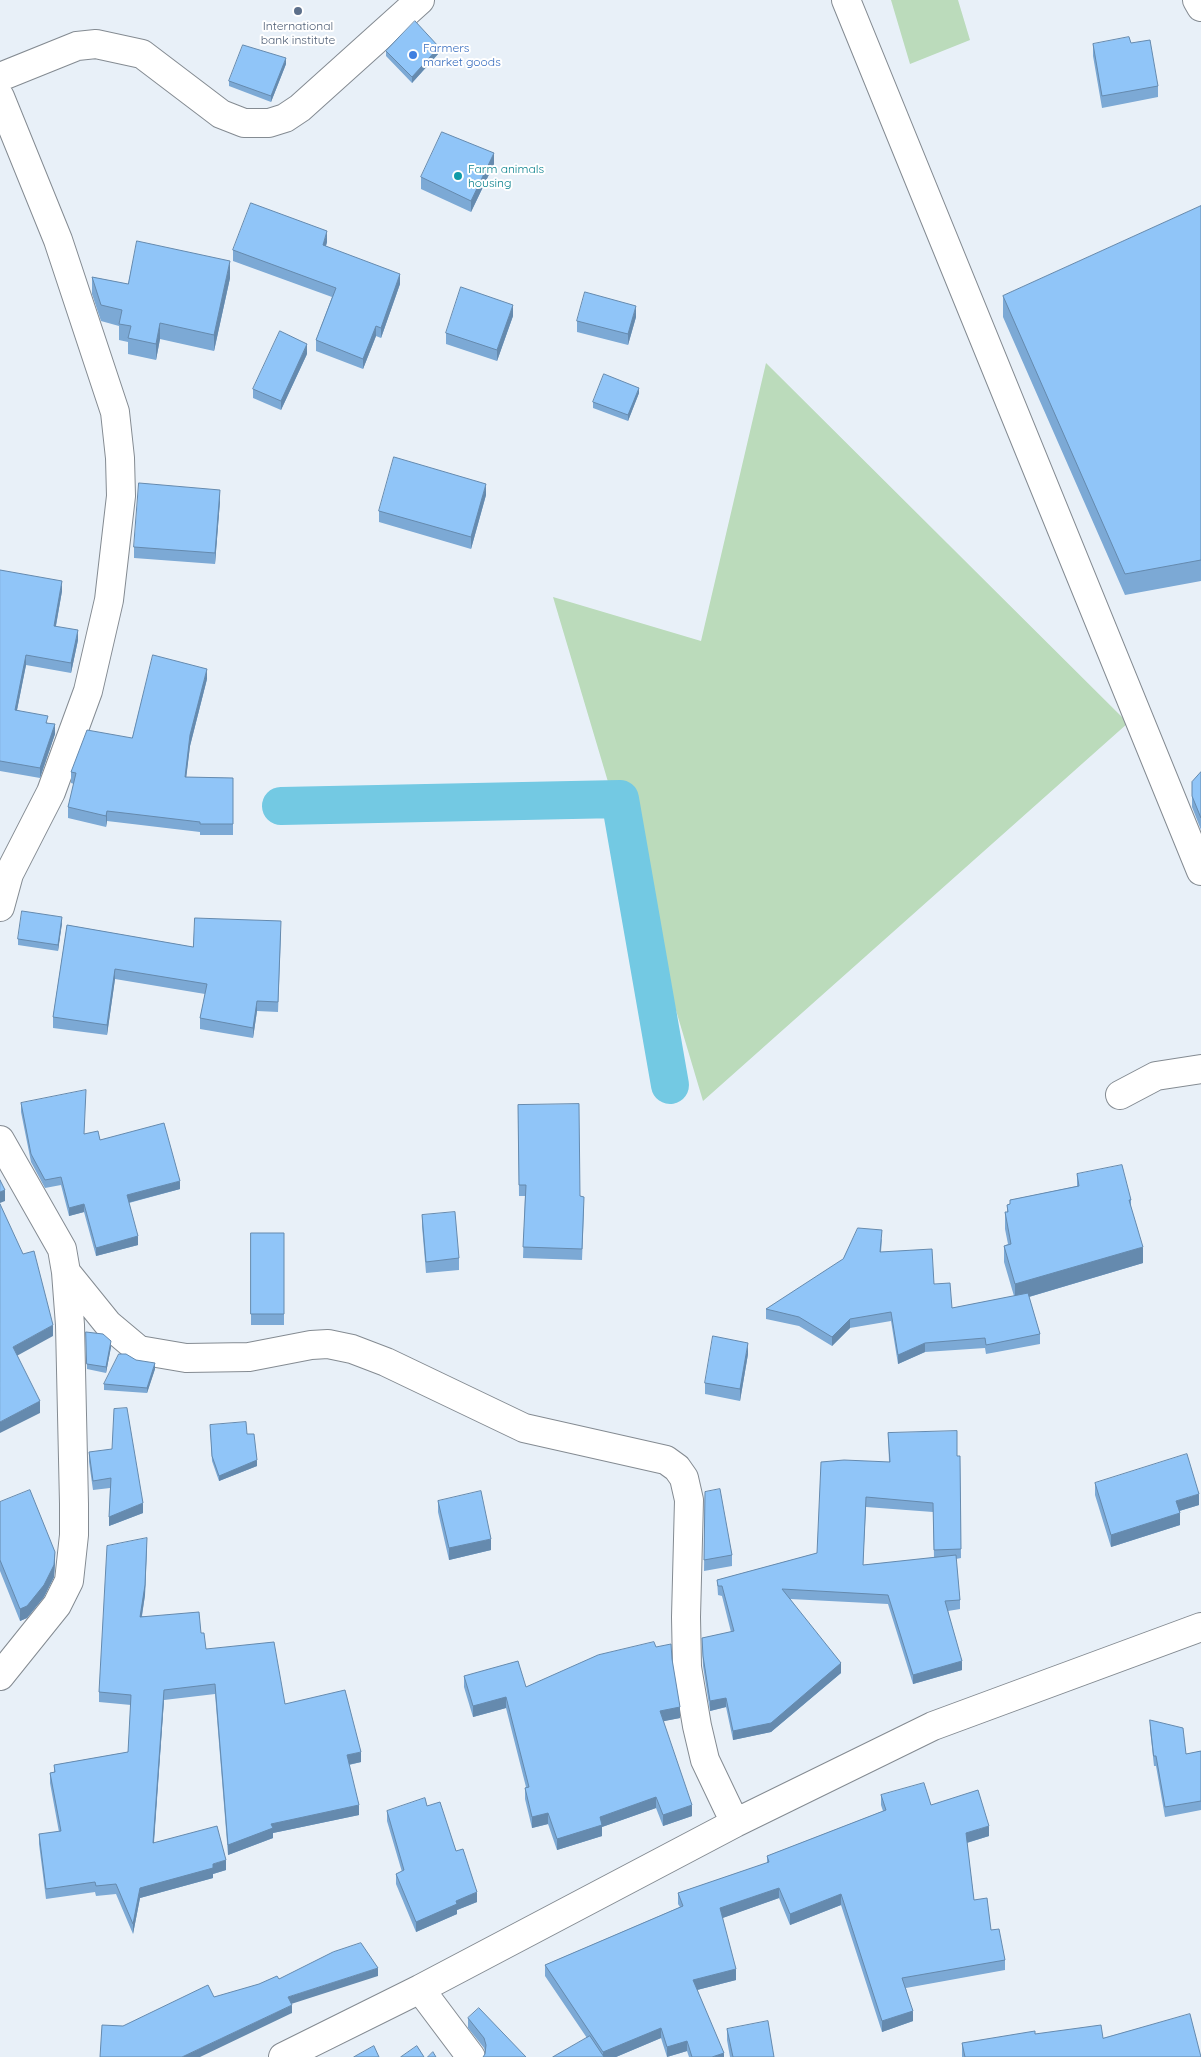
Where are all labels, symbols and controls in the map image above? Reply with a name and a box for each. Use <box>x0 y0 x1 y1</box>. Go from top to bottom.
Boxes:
marker: International bank institute <box>292 5 304 17</box>
place label: International bank institute <box>261 19 335 47</box>
place label: Farmers market goods <box>423 41 501 69</box>
marker: Farmers market goods <box>407 49 419 61</box>
place label: Farm animals housing <box>468 162 544 190</box>
marker: Farm animals housing <box>452 170 464 182</box>

